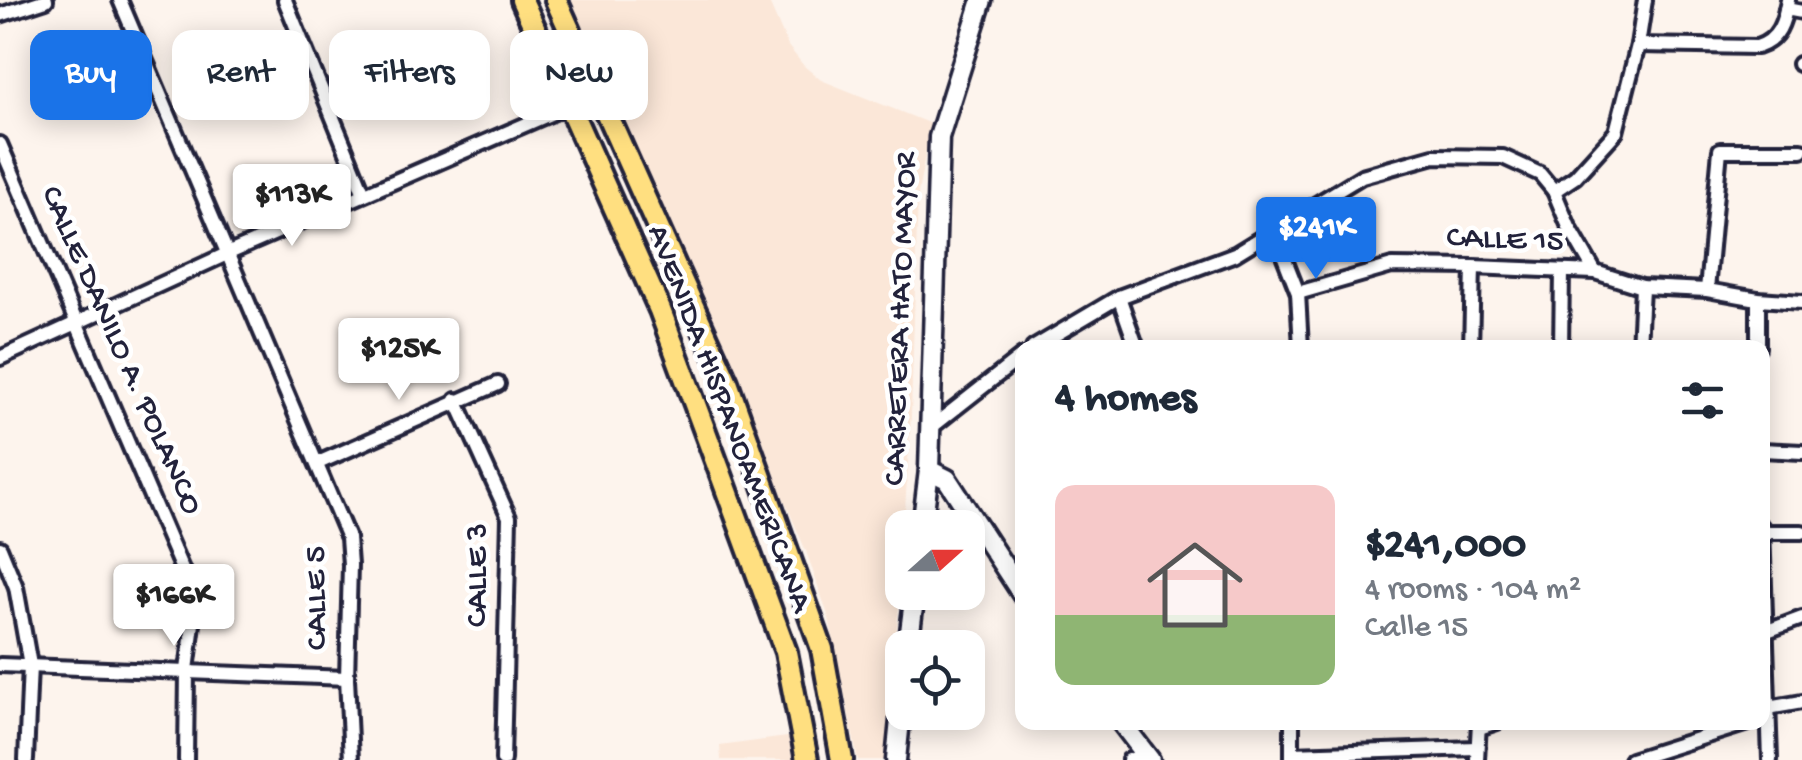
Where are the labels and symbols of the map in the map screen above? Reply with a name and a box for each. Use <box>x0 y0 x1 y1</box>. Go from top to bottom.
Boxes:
street label: CARRETERA HATO MAYOR <box>877 151 927 486</box>
pin: $113K <box>222 164 362 249</box>
street label: CALLE DANILO A. POLANCO <box>30 181 210 521</box>
pin: $241K <box>1246 197 1386 282</box>
street label: AVENIDA HISPANOAMERICANA <box>637 220 820 620</box>
street label: CALLE 15 <box>1446 220 1564 262</box>
pin: $125K <box>329 318 469 403</box>
north arrow <box>885 510 985 610</box>
street label: CALLE 3 <box>460 523 498 627</box>
street label: CALLE 5 <box>298 546 338 650</box>
pin: $166K <box>104 564 244 649</box>

